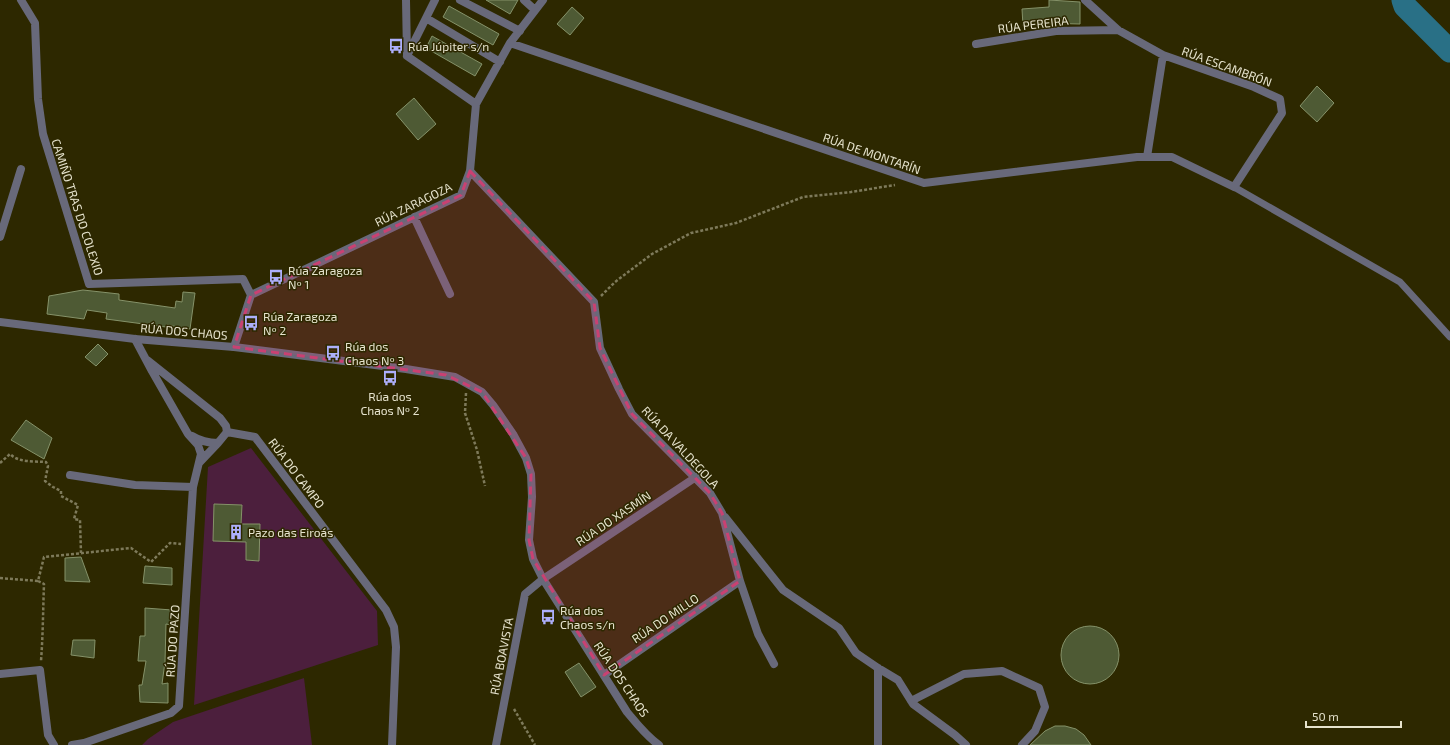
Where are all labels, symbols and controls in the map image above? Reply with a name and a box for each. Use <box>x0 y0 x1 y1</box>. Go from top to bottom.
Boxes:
street label: RÚA PEREIRA <box>997 13 1070 35</box>
bus stop icon: Rúa Júpiter s/n <box>387 37 405 55</box>
place label: Rúa Júpiter s/n <box>408 39 489 53</box>
street label: RÚA ESCAMBRÓN <box>1180 43 1274 89</box>
street label: RÚA DE MONTARÍN <box>821 130 923 176</box>
street label: CAMIÑO TRAS DO COLEXIO <box>49 137 107 277</box>
street label: RÚA ZARAGOZA <box>372 179 454 229</box>
place label: Rúa Zaragoza Nº 1 <box>288 263 362 291</box>
bus stop icon: Rúa Zaragoza Nº 1 <box>267 268 285 286</box>
place label: Rúa Zaragoza Nº 2 <box>263 309 337 337</box>
bus stop icon: Rúa Zaragoza Nº 2 <box>242 314 260 332</box>
street label: RÚA DOS CHAOS <box>140 320 229 342</box>
place label: Rúa dos Chaos Nº 3 <box>345 339 404 367</box>
bus stop icon: Rúa dos Chaos Nº 3 <box>324 344 342 362</box>
bus stop icon: Rúa dos Chaos Nº 2 <box>381 369 399 387</box>
place label: Rúa dos Chaos Nº 2 <box>360 389 420 417</box>
street label: RÚA DA VALDEGOLA <box>639 403 723 491</box>
street label: RÚA DO CAMPO <box>266 435 328 511</box>
street label: RÚA DO XASMÍN <box>573 488 653 548</box>
building icon: Pazo das Eiroás <box>227 523 245 541</box>
place label: Pazo das Eiroás <box>248 525 333 539</box>
street label: RÚA DO MILLO <box>629 590 701 646</box>
place label: Rúa dos Chaos s/n <box>560 603 615 631</box>
street label: RÚA DO PAZO <box>162 604 182 678</box>
bus stop icon: Rúa dos Chaos s/n <box>539 608 557 626</box>
street label: RÚA BOAVISTA <box>487 616 515 696</box>
street label: RÚA DOS CHAOS <box>592 639 652 719</box>
scale bar <box>1306 703 1401 729</box>
text: 50 m <box>1312 709 1339 723</box>

